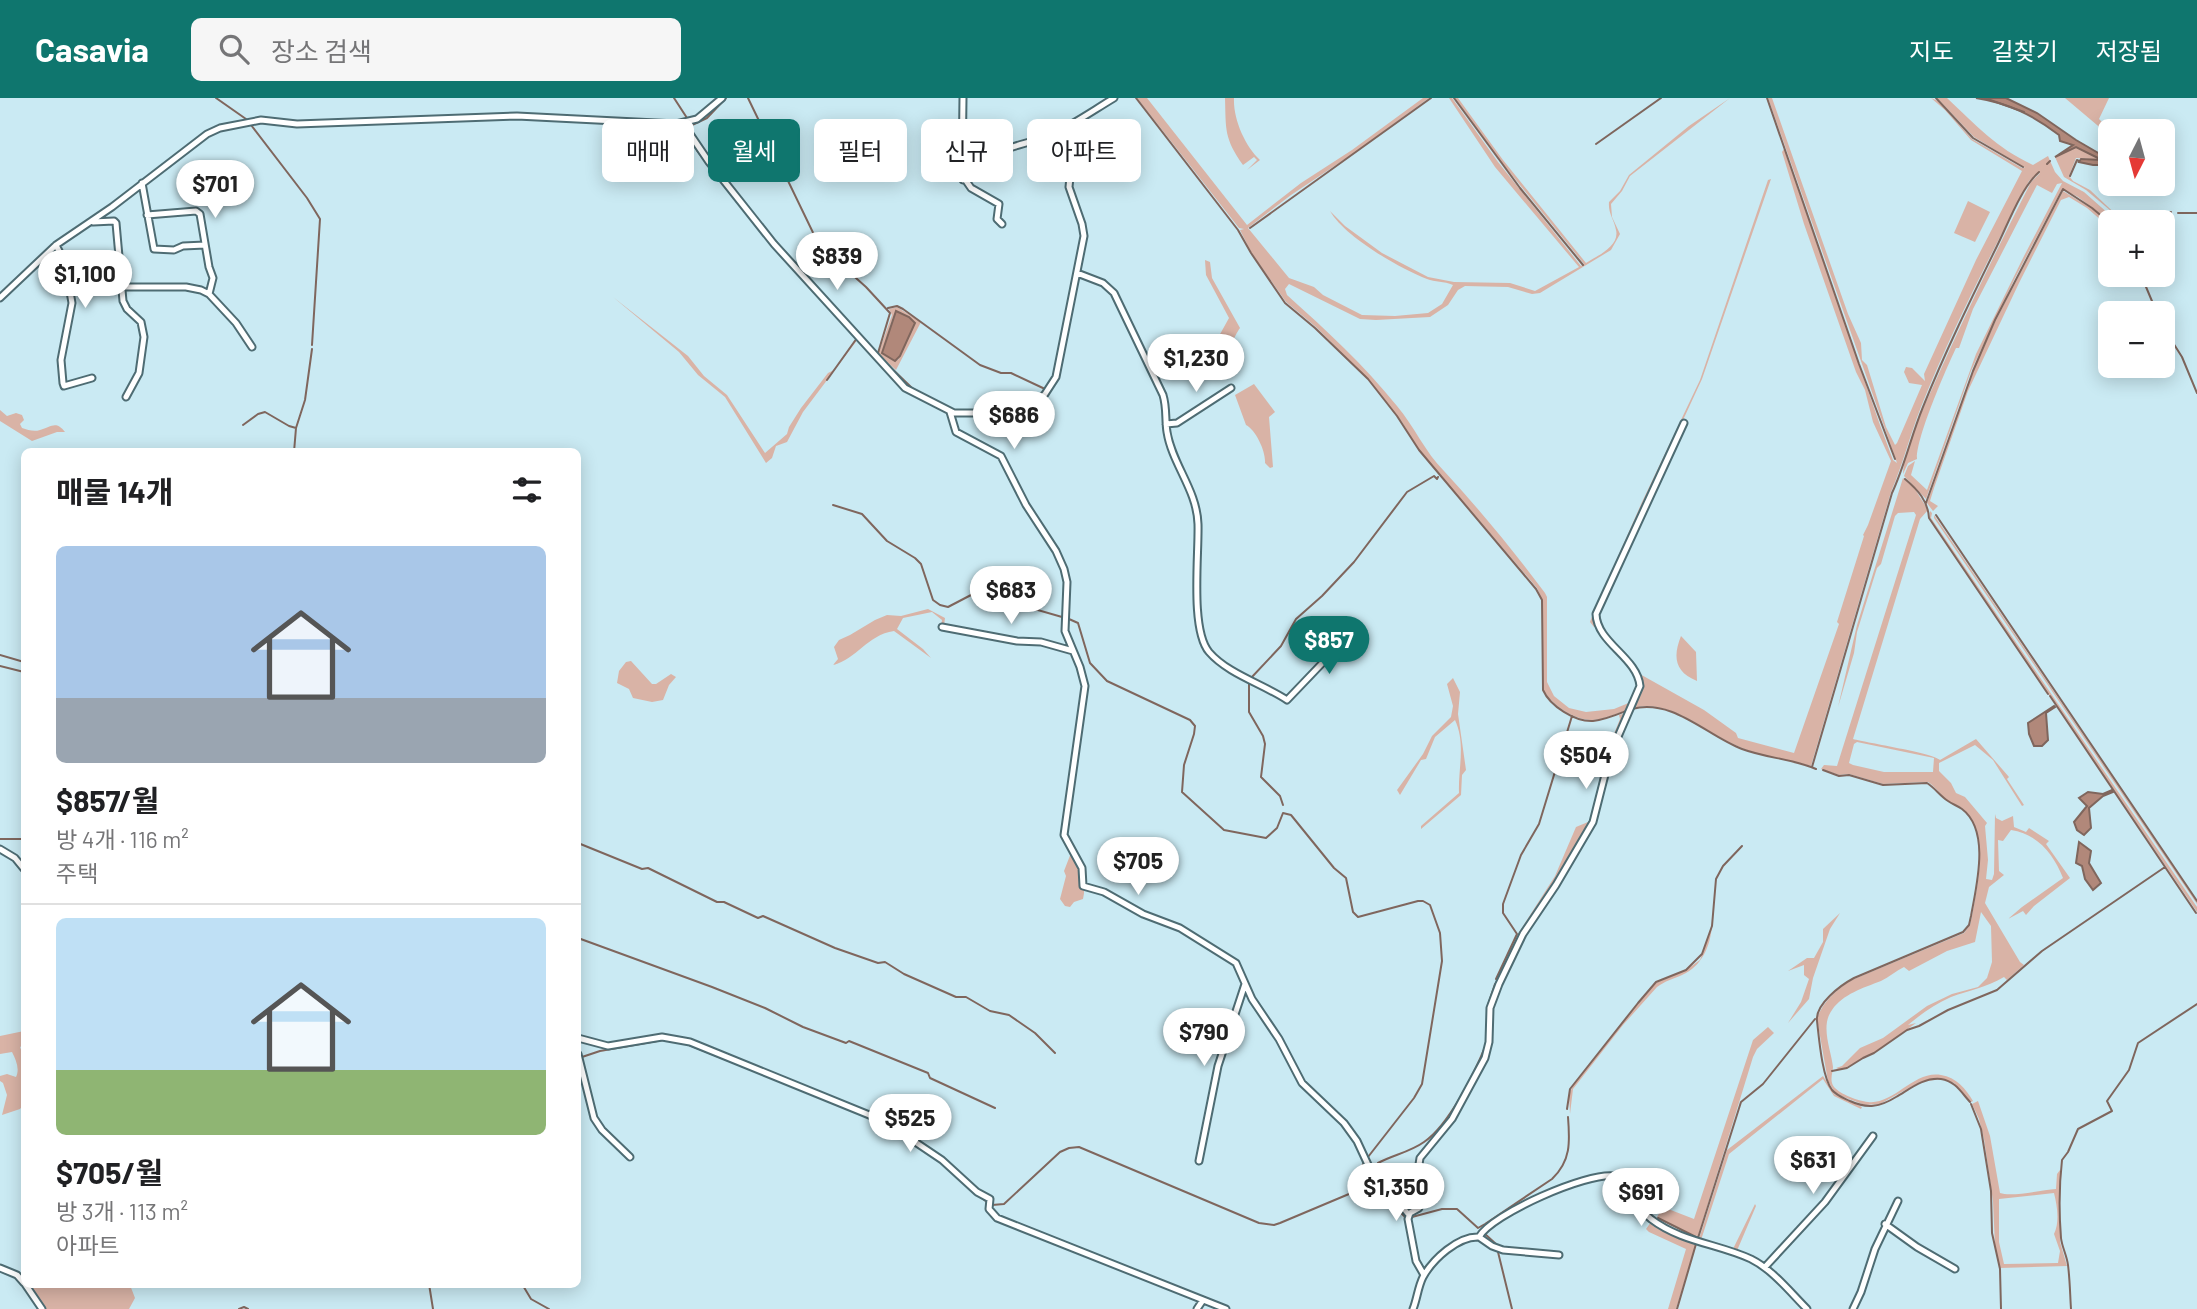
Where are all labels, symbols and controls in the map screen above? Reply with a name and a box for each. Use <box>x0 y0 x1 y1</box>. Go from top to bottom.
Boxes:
search box <box>191 18 681 81</box>
text: Casavia <box>35 29 149 69</box>
icon: search <box>215 30 253 68</box>
text: 장소 검색 <box>271 35 372 66</box>
text: 지도 <box>1909 36 1954 65</box>
text: 길찾기 <box>1992 36 2058 65</box>
text: 저장됨 <box>2096 36 2162 65</box>
chip: 매매 <box>602 119 694 182</box>
chip: 월세 <box>708 119 800 182</box>
chip: 필터 <box>814 119 907 182</box>
chip: 신규 <box>921 119 1013 182</box>
chip: 아파트 <box>1027 119 1141 182</box>
north arrow <box>2098 119 2175 196</box>
map controls <box>2098 119 2175 378</box>
pin: $701 <box>174 160 256 220</box>
text: $701 <box>192 169 238 197</box>
button: + <box>2098 210 2175 287</box>
pin: $839 <box>796 232 878 292</box>
text: $839 <box>812 241 862 269</box>
pin: $1,100 <box>28 250 142 310</box>
text: $1,100 <box>54 259 116 287</box>
button: − <box>2098 301 2175 378</box>
pin: $1,230 <box>1139 334 1253 394</box>
text: $1,230 <box>1163 343 1229 371</box>
pin: $686 <box>973 392 1055 451</box>
text: $686 <box>989 400 1039 428</box>
icon: filters <box>508 471 546 509</box>
text: 매물 14개 <box>56 473 174 509</box>
pin: $683 <box>970 566 1052 626</box>
text: $683 <box>986 575 1036 603</box>
icon: home <box>238 592 364 718</box>
pin: $857 <box>1288 616 1370 676</box>
text: $857 <box>1304 625 1354 653</box>
pin: $504 <box>1545 732 1627 791</box>
text: $504 <box>1560 740 1612 768</box>
text: $857/월 <box>56 782 159 818</box>
text: 방 4개 · 116 m² <box>56 825 189 853</box>
pin: $705 <box>1097 838 1179 897</box>
text: $705 <box>1113 846 1163 874</box>
text: 주택 <box>56 859 98 887</box>
icon: home <box>238 964 364 1090</box>
pin: $790 <box>1163 1009 1245 1068</box>
text: $790 <box>1179 1017 1229 1045</box>
pin: $525 <box>869 1094 951 1154</box>
text: $525 <box>885 1103 935 1131</box>
pin: $631 <box>1772 1136 1854 1196</box>
text: $631 <box>1790 1145 1836 1173</box>
text: $705/월 <box>56 1154 163 1190</box>
pin: $1,350 <box>1339 1164 1453 1223</box>
pin: $691 <box>1600 1168 1682 1228</box>
text: $1,350 <box>1363 1172 1429 1200</box>
text: $691 <box>1618 1177 1664 1205</box>
text: 방 3개 · 113 m² <box>56 1197 188 1225</box>
text: 아파트 <box>56 1231 119 1259</box>

